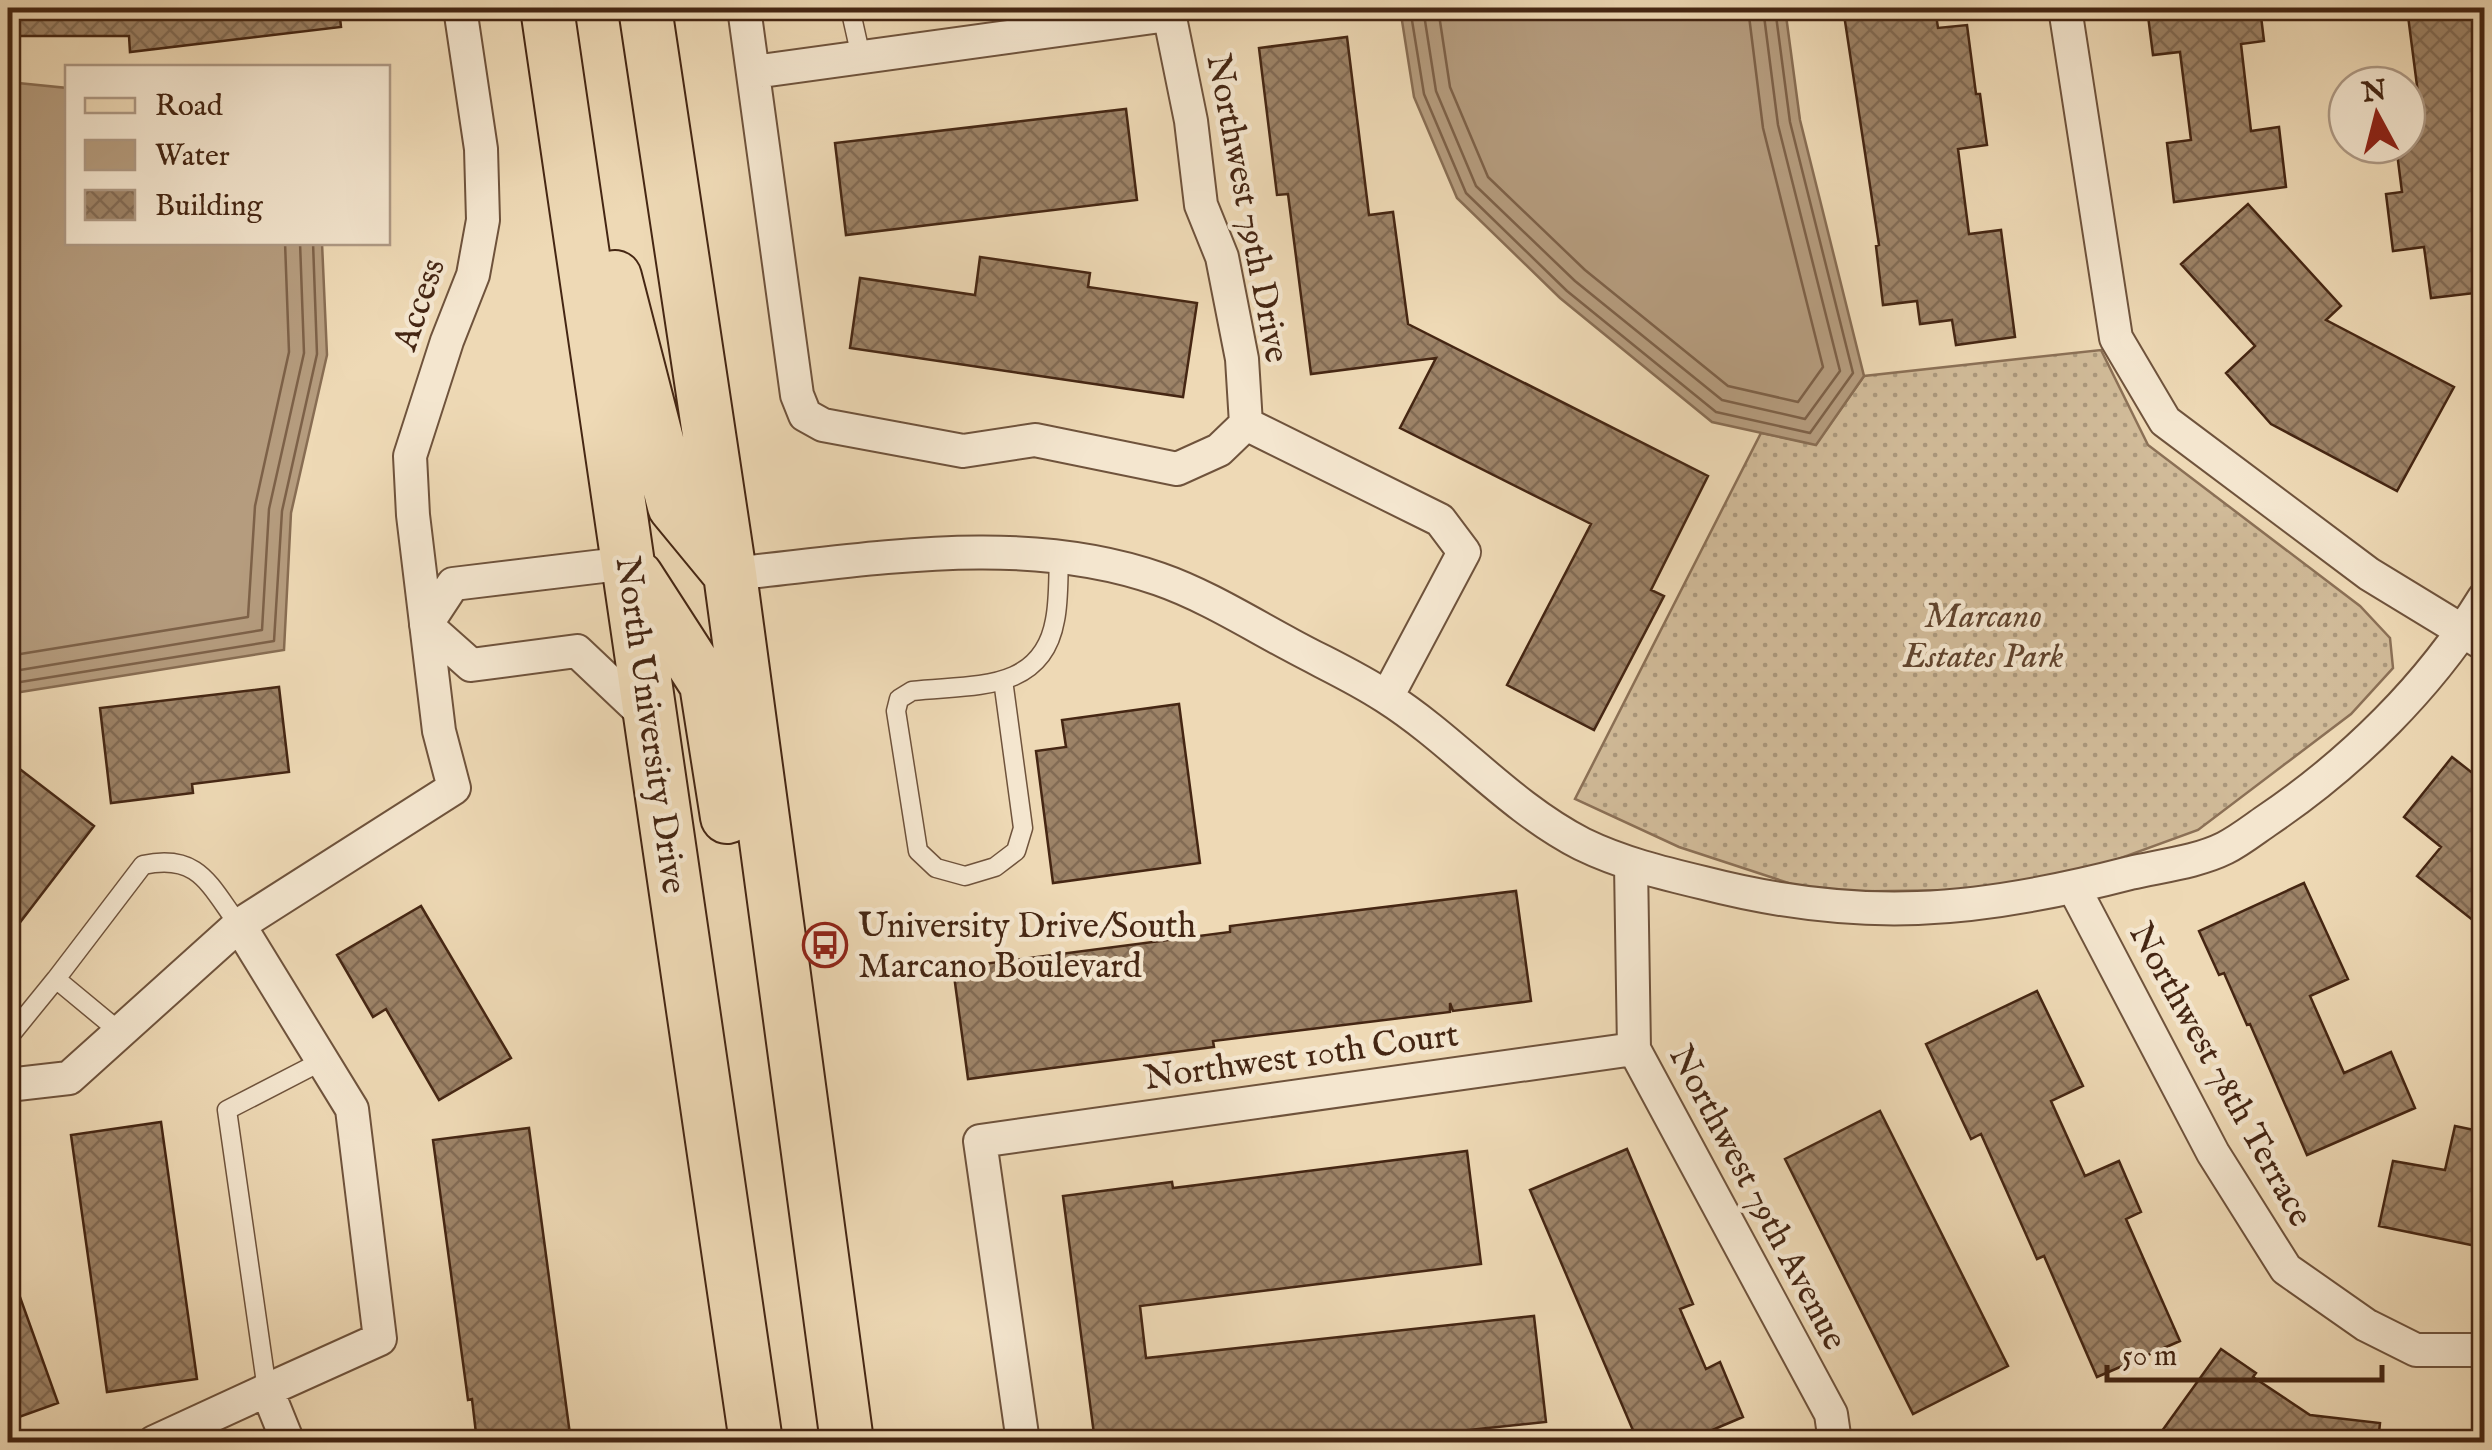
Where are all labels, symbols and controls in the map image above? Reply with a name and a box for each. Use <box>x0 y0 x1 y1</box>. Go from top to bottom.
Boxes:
street label: Northwest 79th Drive <box>1195 50 1299 367</box>
legend <box>65 65 390 245</box>
north arrow <box>2327 65 2427 165</box>
text: N <box>2359 74 2388 112</box>
text: Road <box>155 88 224 126</box>
text: Water <box>155 138 230 176</box>
text: Building <box>155 188 264 226</box>
street label: Access <box>383 253 457 358</box>
street label: North University Drive <box>604 554 695 897</box>
park label: Marcano Estates Park <box>1902 595 2063 680</box>
place label: University Drive/South Marcano Boulevard <box>858 905 1197 990</box>
street label: Northwest 78th Terrace <box>2118 915 2322 1235</box>
bus stop icon: University Drive/South Marcano Boulevard <box>802 922 848 968</box>
street label: Northwest 10th Court <box>1141 1013 1461 1102</box>
street label: Northwest 79th Avenue <box>1657 1038 1856 1358</box>
scale bar <box>2107 1320 2382 1382</box>
text: 50 m <box>2122 1338 2177 1376</box>

